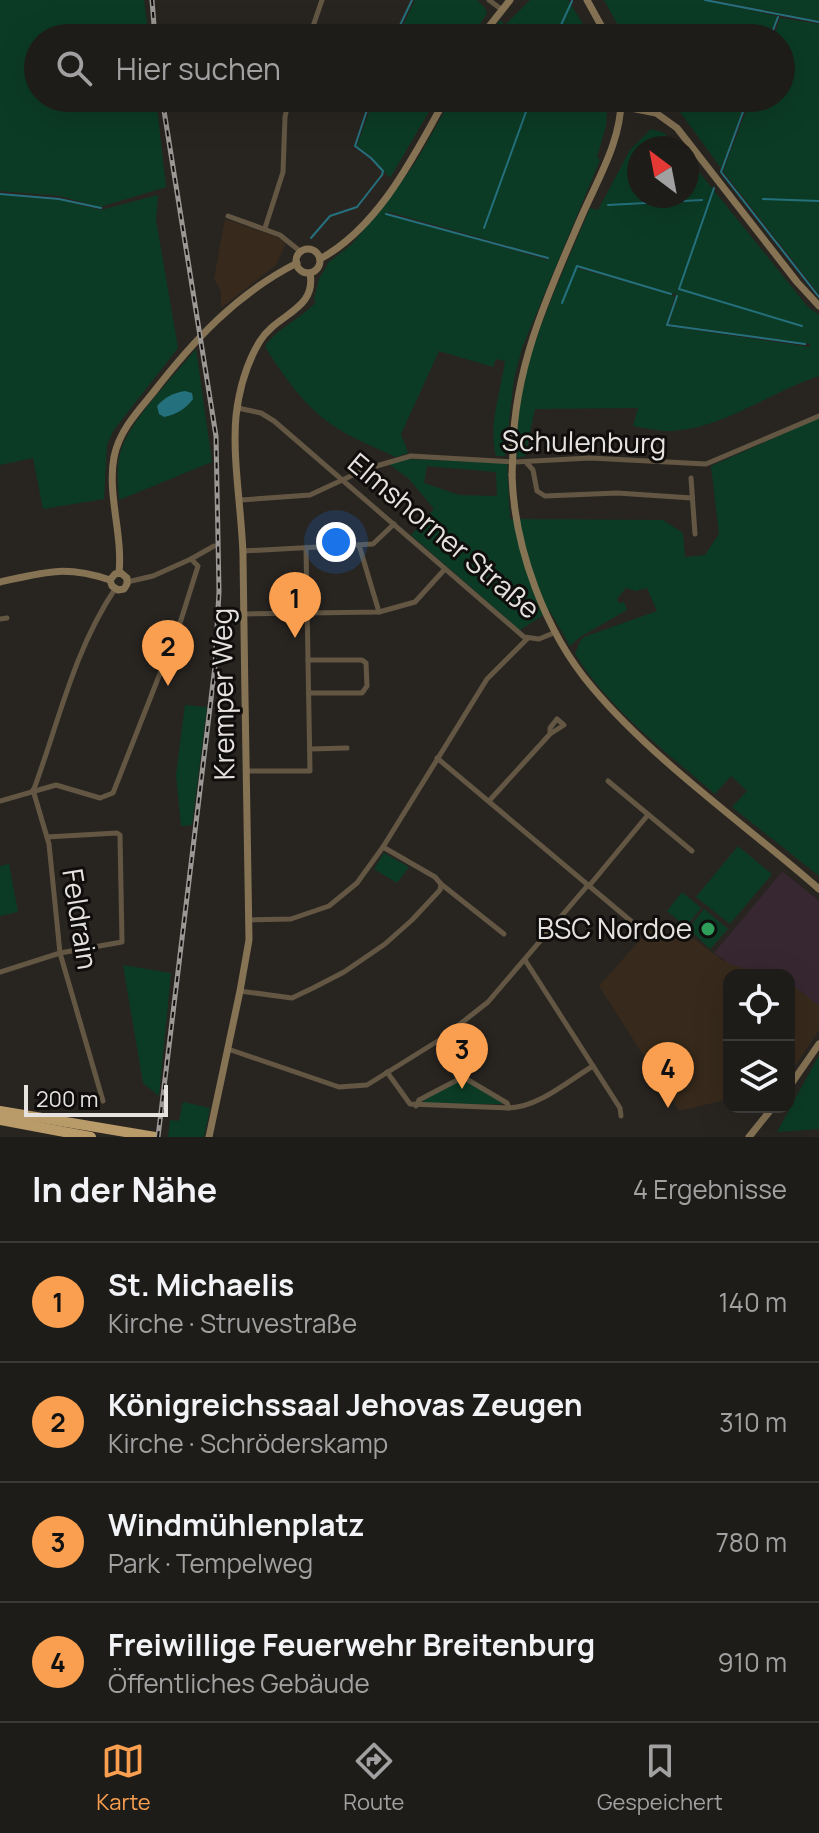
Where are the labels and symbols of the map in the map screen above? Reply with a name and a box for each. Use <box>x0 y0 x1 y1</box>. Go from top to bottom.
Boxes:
north arrow <box>627 136 699 208</box>
street label: Schulenburg <box>501 421 667 461</box>
street label: Elmshorner Straße <box>341 444 549 627</box>
your location <box>316 522 356 562</box>
pin: 1 <box>269 572 321 638</box>
street label: Kremper Weg <box>202 608 243 780</box>
pin: 2 <box>142 620 194 686</box>
street label: Feldrain <box>54 866 108 972</box>
place label: BSC Nordoe <box>537 909 692 947</box>
marker: BSC Nordoe <box>699 920 717 938</box>
pin: 3 <box>436 1023 488 1089</box>
pin: 4 <box>642 1042 694 1108</box>
scale bar <box>24 1081 168 1117</box>

